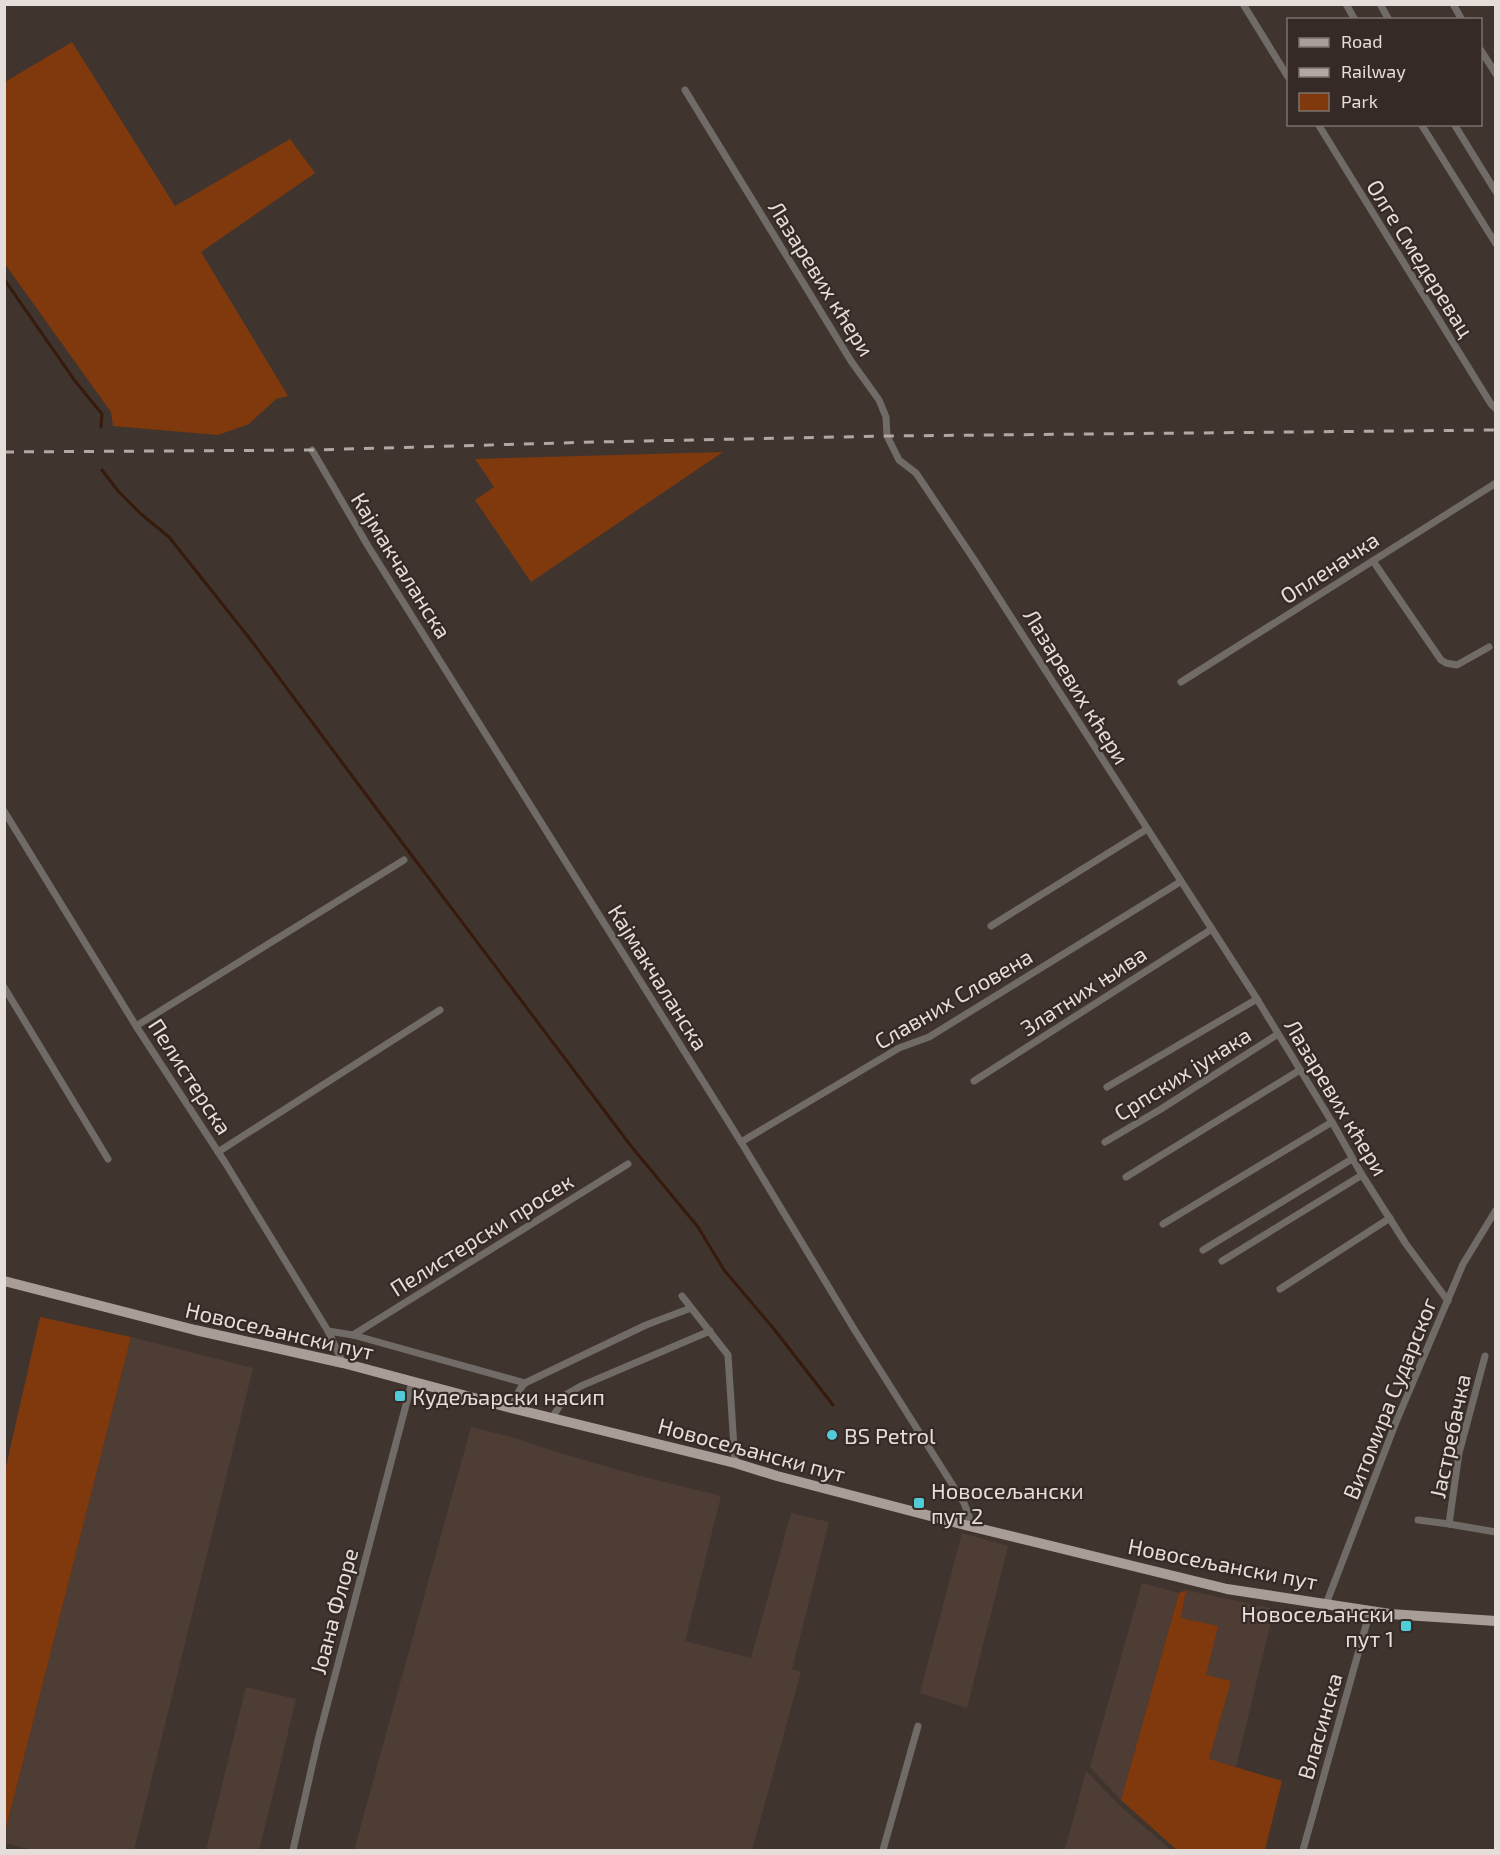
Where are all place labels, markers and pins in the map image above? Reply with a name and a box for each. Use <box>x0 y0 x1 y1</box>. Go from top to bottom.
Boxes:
place label: Кудељарски насип <box>412 1383 605 1410</box>
marker: Кудељарски насип <box>393 1389 407 1403</box>
place label: BS Petrol <box>844 1422 936 1448</box>
marker: BS Petrol <box>825 1428 839 1442</box>
place label: Новосељански пут 2 <box>931 1477 1084 1529</box>
marker: Новосељански пут 2 <box>912 1496 926 1510</box>
place label: Новосељански пут 1 <box>1241 1600 1394 1652</box>
marker: Новосељански пут 1 <box>1399 1619 1413 1633</box>

